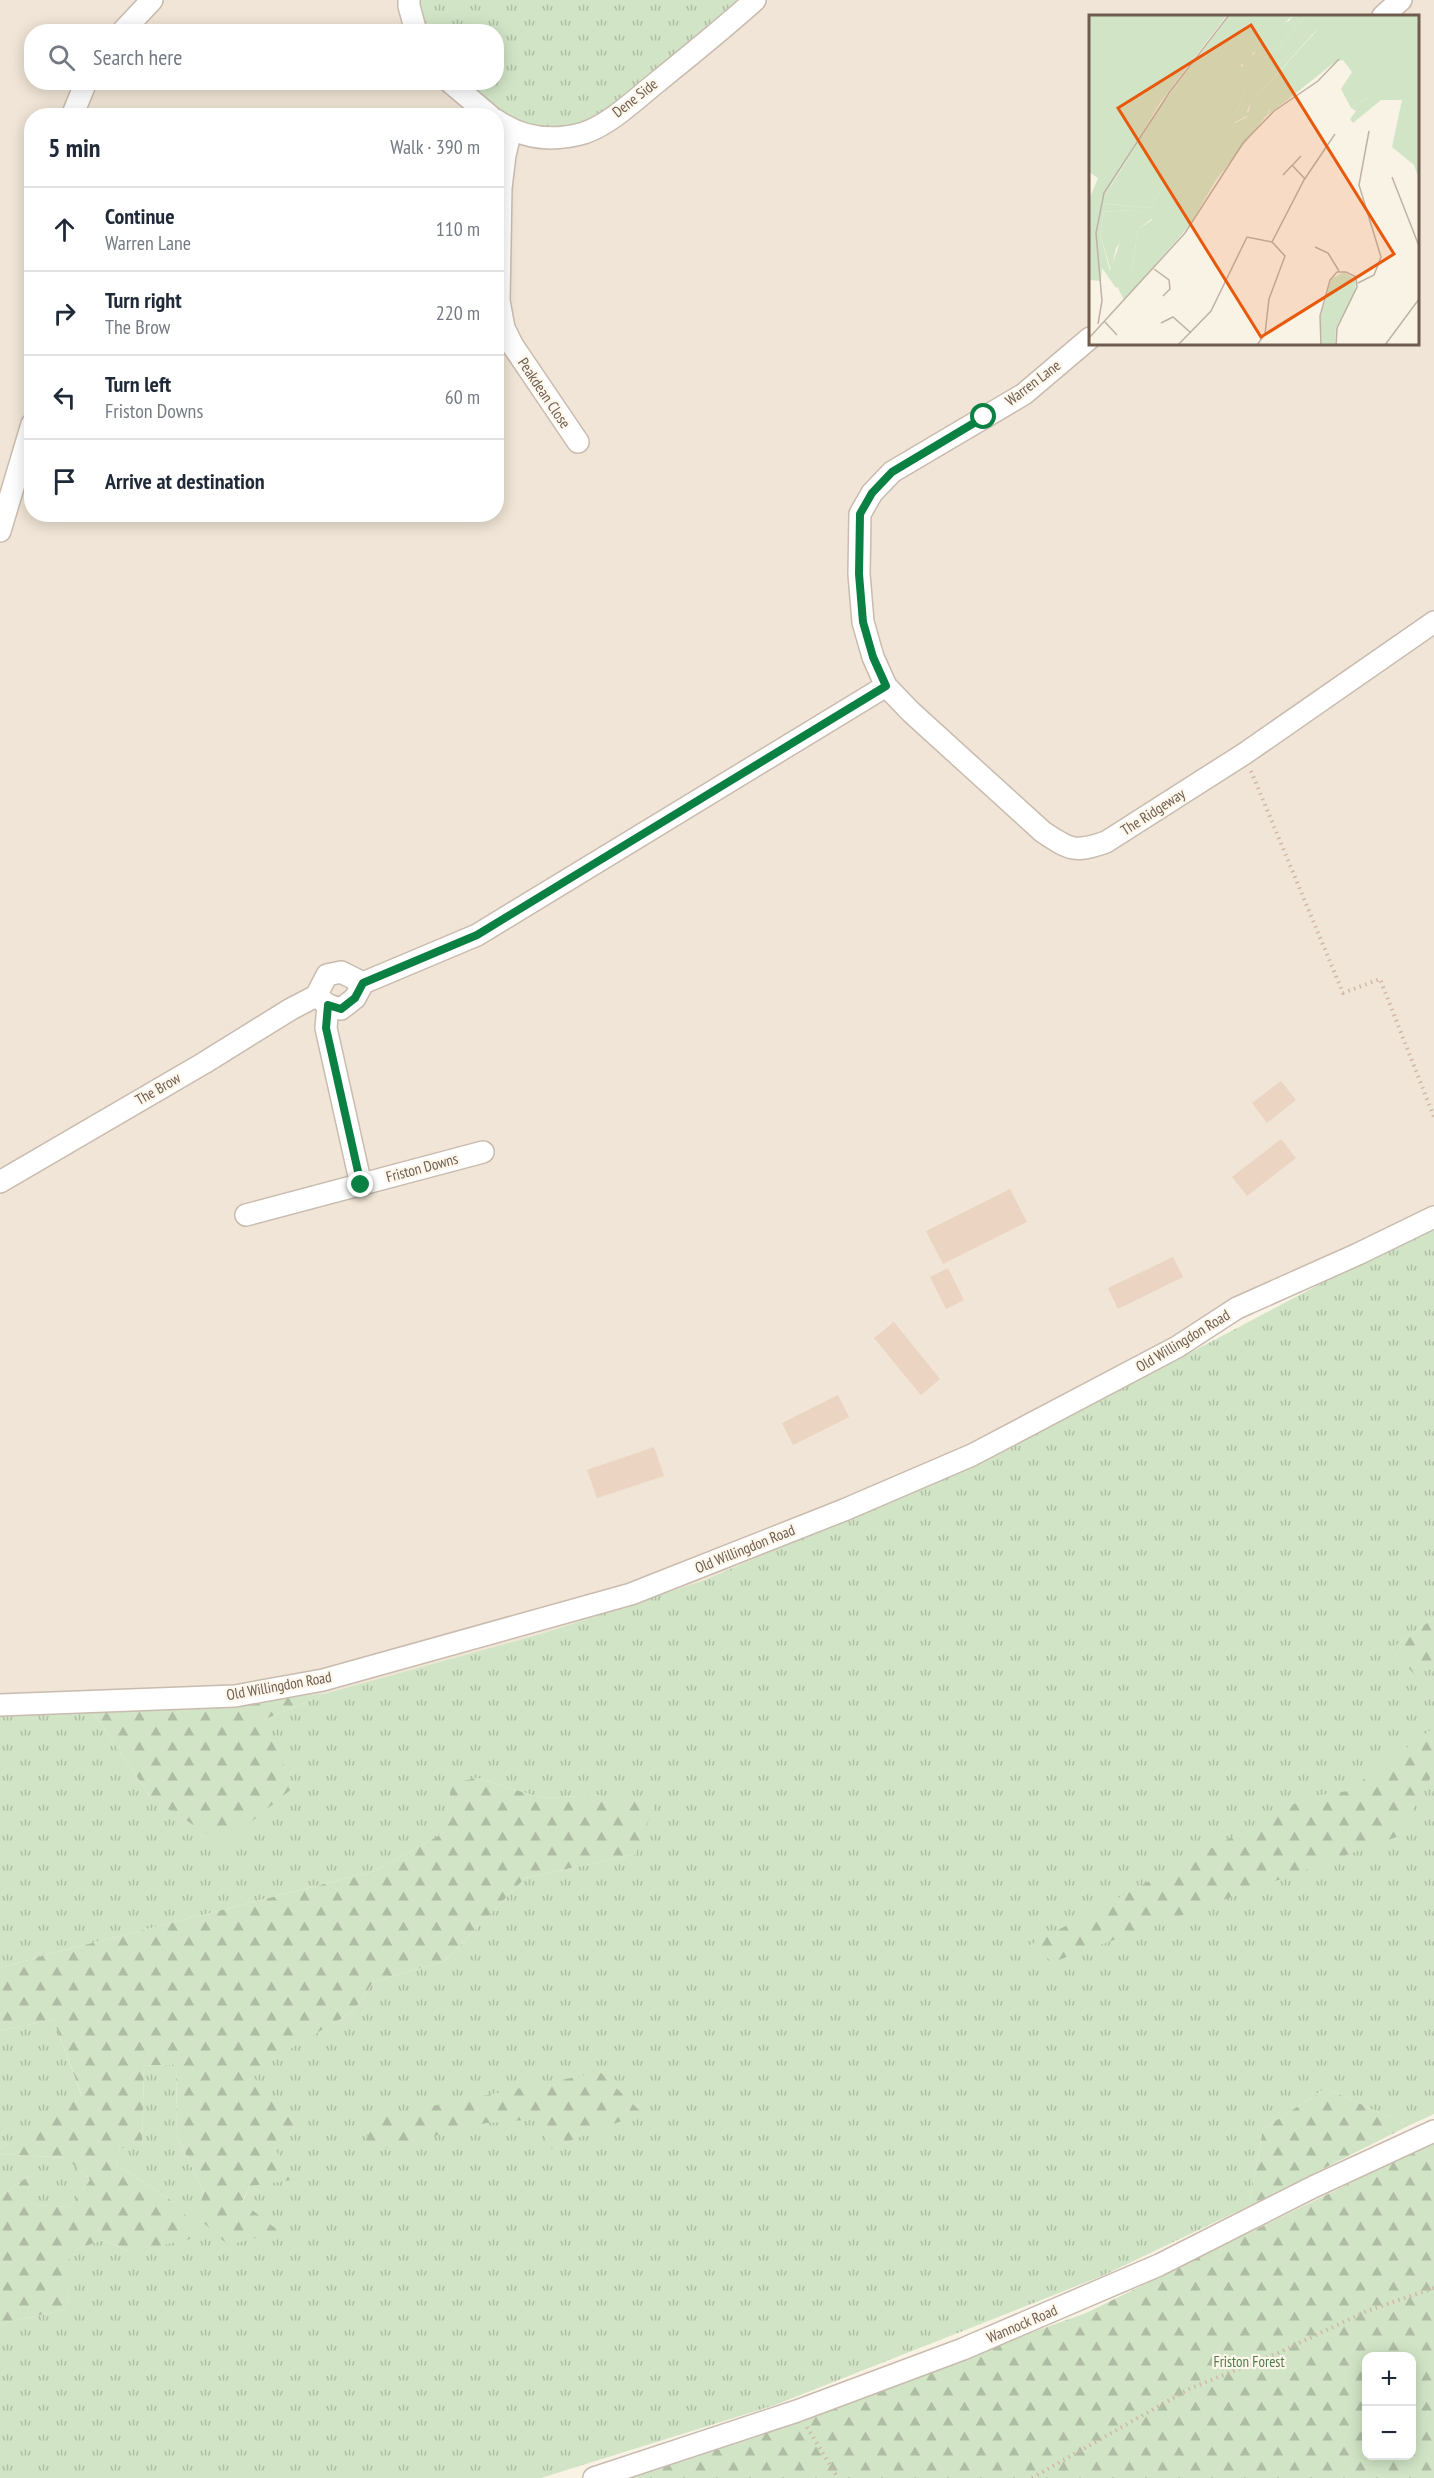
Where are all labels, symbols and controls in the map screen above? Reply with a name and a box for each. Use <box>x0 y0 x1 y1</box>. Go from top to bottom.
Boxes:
inset map <box>1089 15 1419 345</box>
search box <box>24 24 504 90</box>
icon: search <box>45 41 78 74</box>
text: Search here <box>93 43 182 71</box>
street label: Dene Side <box>608 74 661 121</box>
text: 5 min <box>48 131 101 164</box>
text: Walk · 390 m <box>390 134 480 160</box>
text: Continue <box>105 202 175 230</box>
icon: ahead <box>48 213 81 246</box>
text: 110 m <box>436 216 480 242</box>
text: Warren Lane <box>105 230 191 256</box>
text: Turn right <box>105 286 182 314</box>
icon: right <box>48 297 81 330</box>
text: 220 m <box>436 300 480 326</box>
text: The Brow <box>105 314 170 340</box>
street label: Peakdean Close <box>514 354 575 432</box>
street label: Warren Lane <box>1001 356 1064 410</box>
text: Turn left <box>105 370 171 398</box>
icon: left <box>48 381 81 414</box>
text: 60 m <box>445 384 480 410</box>
text: Friston Downs <box>105 398 203 424</box>
route start <box>970 403 996 429</box>
icon: arrive <box>48 465 81 498</box>
text: Arrive at destination <box>105 467 265 495</box>
street label: The Ridgeway <box>1117 784 1189 839</box>
street label: The Brow <box>132 1068 184 1109</box>
street label: Friston Downs <box>384 1149 460 1186</box>
route end <box>347 1171 373 1197</box>
street label: Old Willingdon Road <box>1132 1305 1233 1376</box>
street label: Old Willingdon Road <box>692 1520 798 1577</box>
street label: Old Willingdon Road <box>225 1667 333 1704</box>
street label: Wannock Road <box>984 2300 1060 2347</box>
park label: Friston Forest <box>1213 2352 1285 2371</box>
map controls <box>1362 2352 1416 2460</box>
button: + <box>1362 2352 1416 2406</box>
button: − <box>1362 2406 1416 2460</box>

